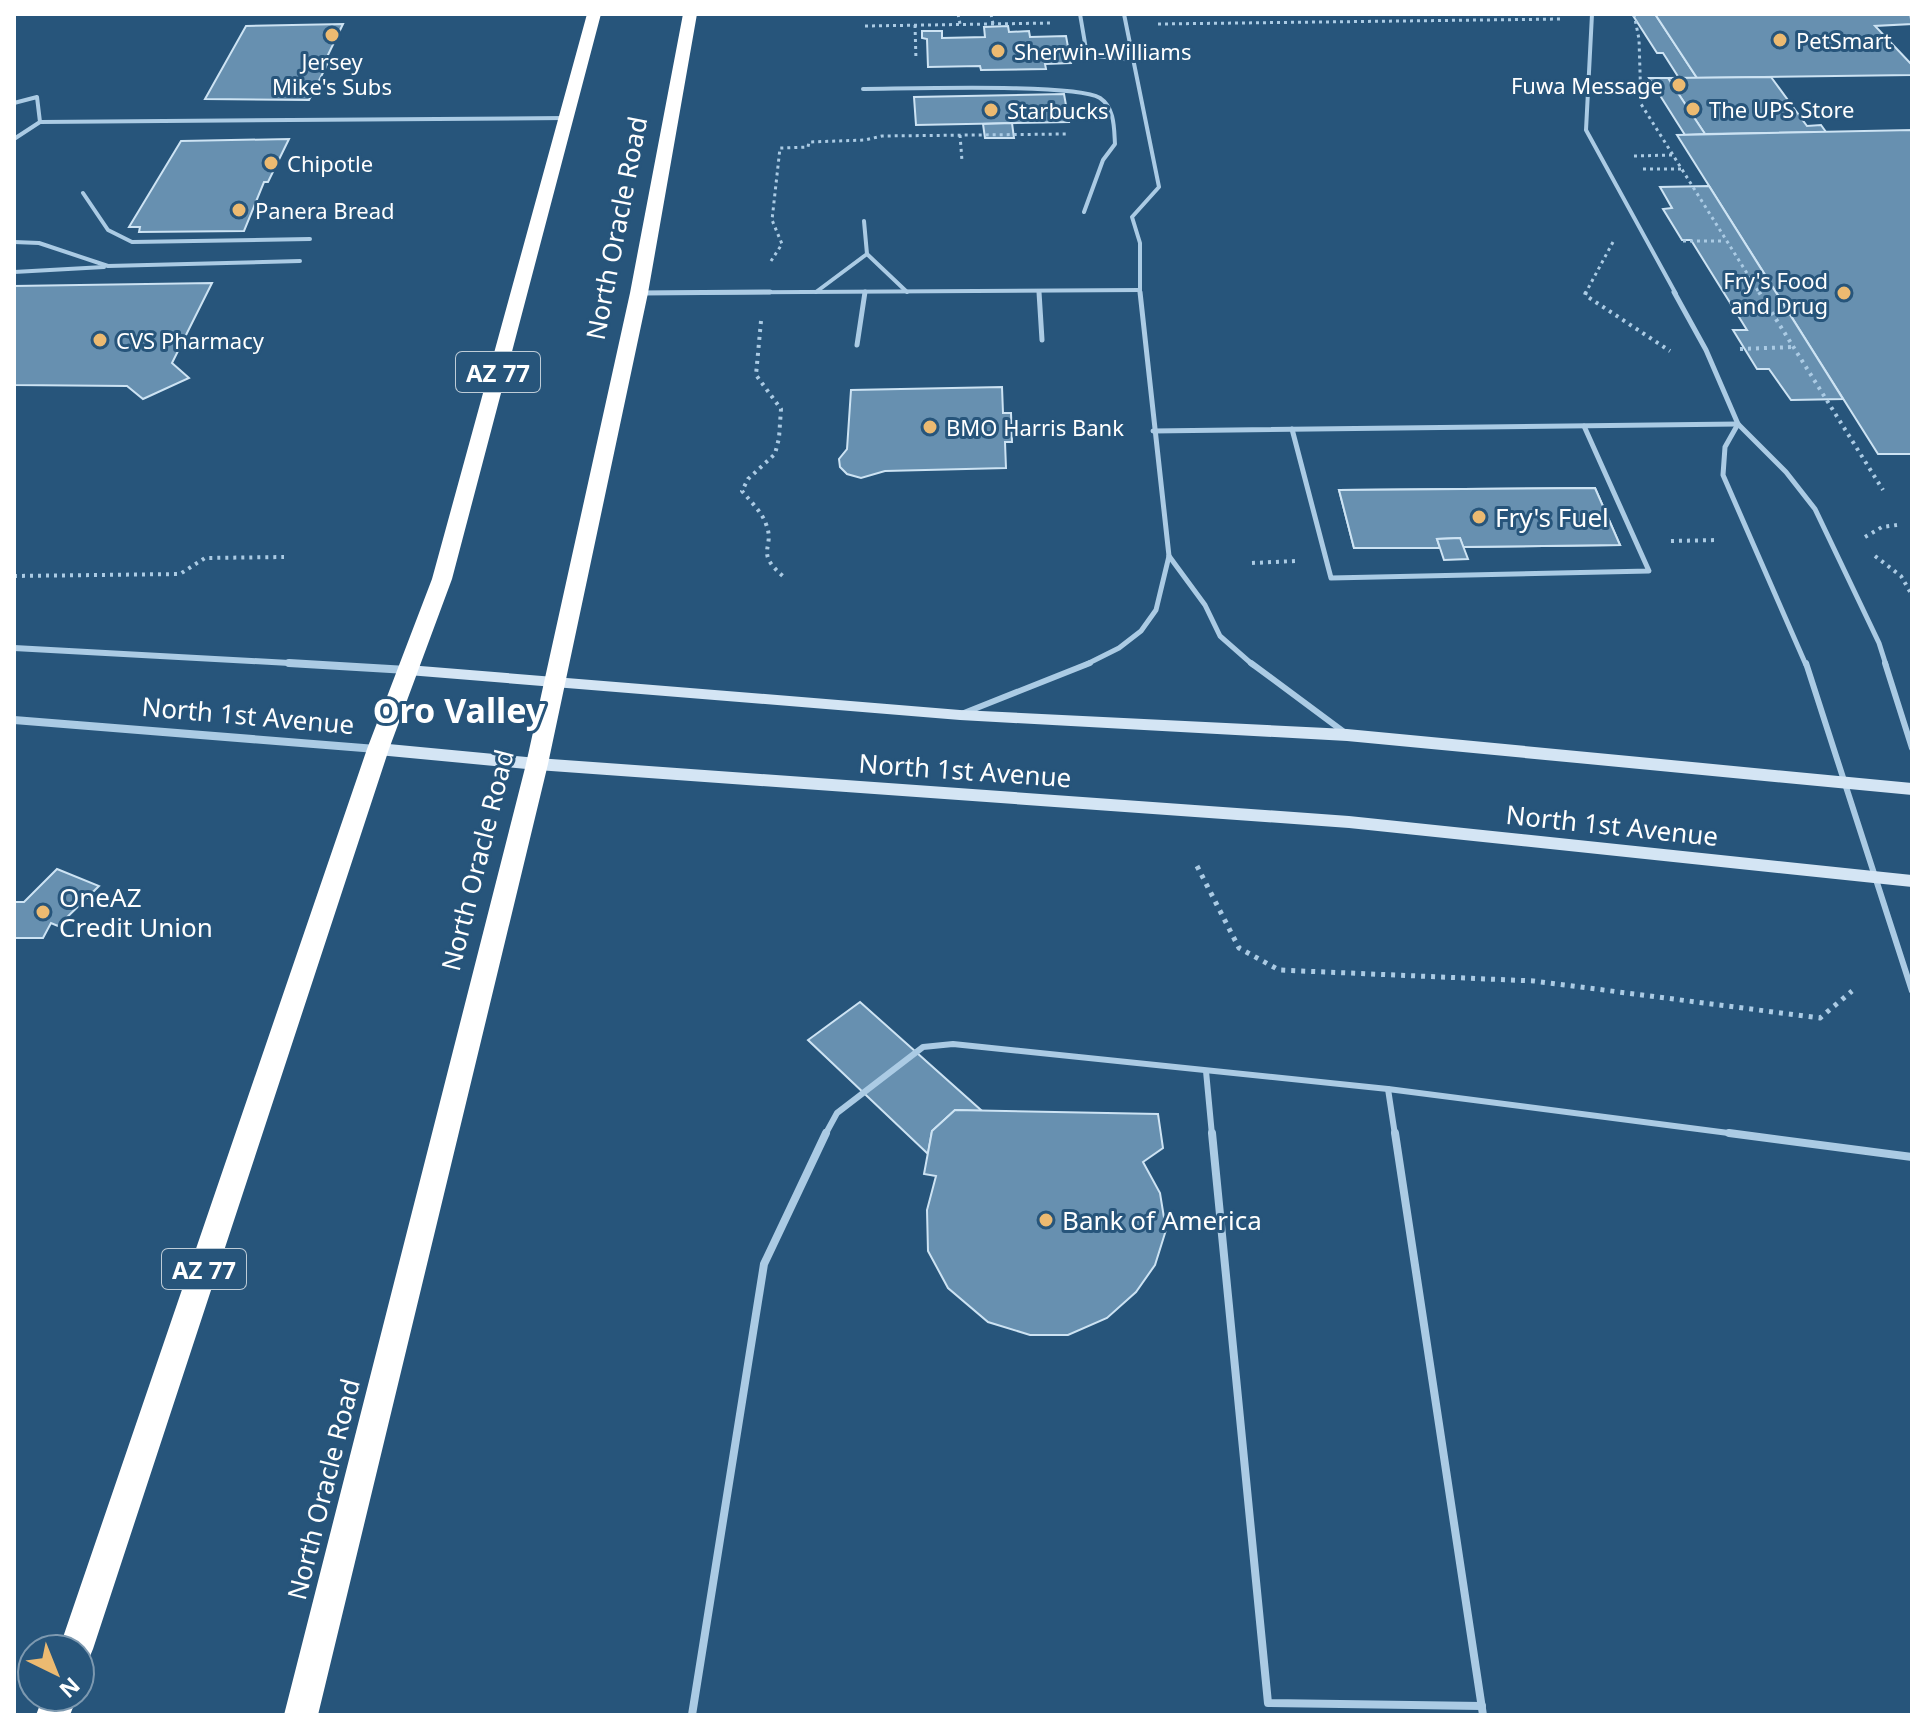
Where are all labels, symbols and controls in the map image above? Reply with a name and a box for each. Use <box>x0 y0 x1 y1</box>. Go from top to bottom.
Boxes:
place label: PetSmart <box>1796 25 1892 55</box>
marker: Jersey Mike's Subs <box>323 26 341 44</box>
marker: PetSmart <box>1771 31 1789 49</box>
place label: Sherwin-Williams <box>1014 36 1191 66</box>
marker: Sherwin-Williams <box>989 42 1007 60</box>
place label: Jersey Mike's Subs <box>272 46 392 101</box>
place label: Fuwa Message <box>1511 70 1663 100</box>
marker: Fuwa Message <box>1670 76 1688 94</box>
place label: The UPS Store <box>1709 94 1855 124</box>
place label: Starbucks <box>1007 95 1108 125</box>
marker: The UPS Store <box>1684 100 1702 118</box>
marker: Starbucks <box>982 101 1000 119</box>
street label: North Oracle Road <box>577 113 655 343</box>
place label: Chipotle <box>287 148 373 178</box>
marker: Chipotle <box>262 154 280 172</box>
place label: Panera Bread <box>255 195 395 225</box>
marker: Panera Bread <box>230 201 248 219</box>
place label: Fry's Food and Drug <box>1723 265 1828 320</box>
marker: Fry's Food and Drug <box>1835 284 1853 302</box>
place label: CVS Pharmacy <box>116 325 265 355</box>
marker: CVS Pharmacy <box>91 331 109 349</box>
road number: AZ 77 <box>456 352 540 392</box>
place label: BMO Harris Bank <box>946 412 1124 442</box>
marker: BMO Harris Bank <box>921 418 939 436</box>
place label: Fry's Fuel <box>1495 499 1609 535</box>
marker: Fry's Fuel <box>1470 508 1488 526</box>
district label: Oro Valley <box>373 687 546 733</box>
street label: North 1st Avenue <box>140 688 356 742</box>
street label: North 1st Avenue <box>857 745 1073 795</box>
street label: North Oracle Road <box>432 746 522 974</box>
street label: North 1st Avenue <box>1504 796 1720 854</box>
place label: OneAZ Credit Union <box>59 879 213 945</box>
marker: OneAZ Credit Union <box>34 903 52 921</box>
place label: Bank of America <box>1062 1202 1262 1238</box>
marker: Bank of America <box>1037 1211 1055 1229</box>
road number: AZ 77 <box>162 1249 246 1289</box>
street label: North Oracle Road <box>278 1375 368 1603</box>
north arrow <box>16 1633 96 1713</box>
text: N <box>54 1671 87 1705</box>

